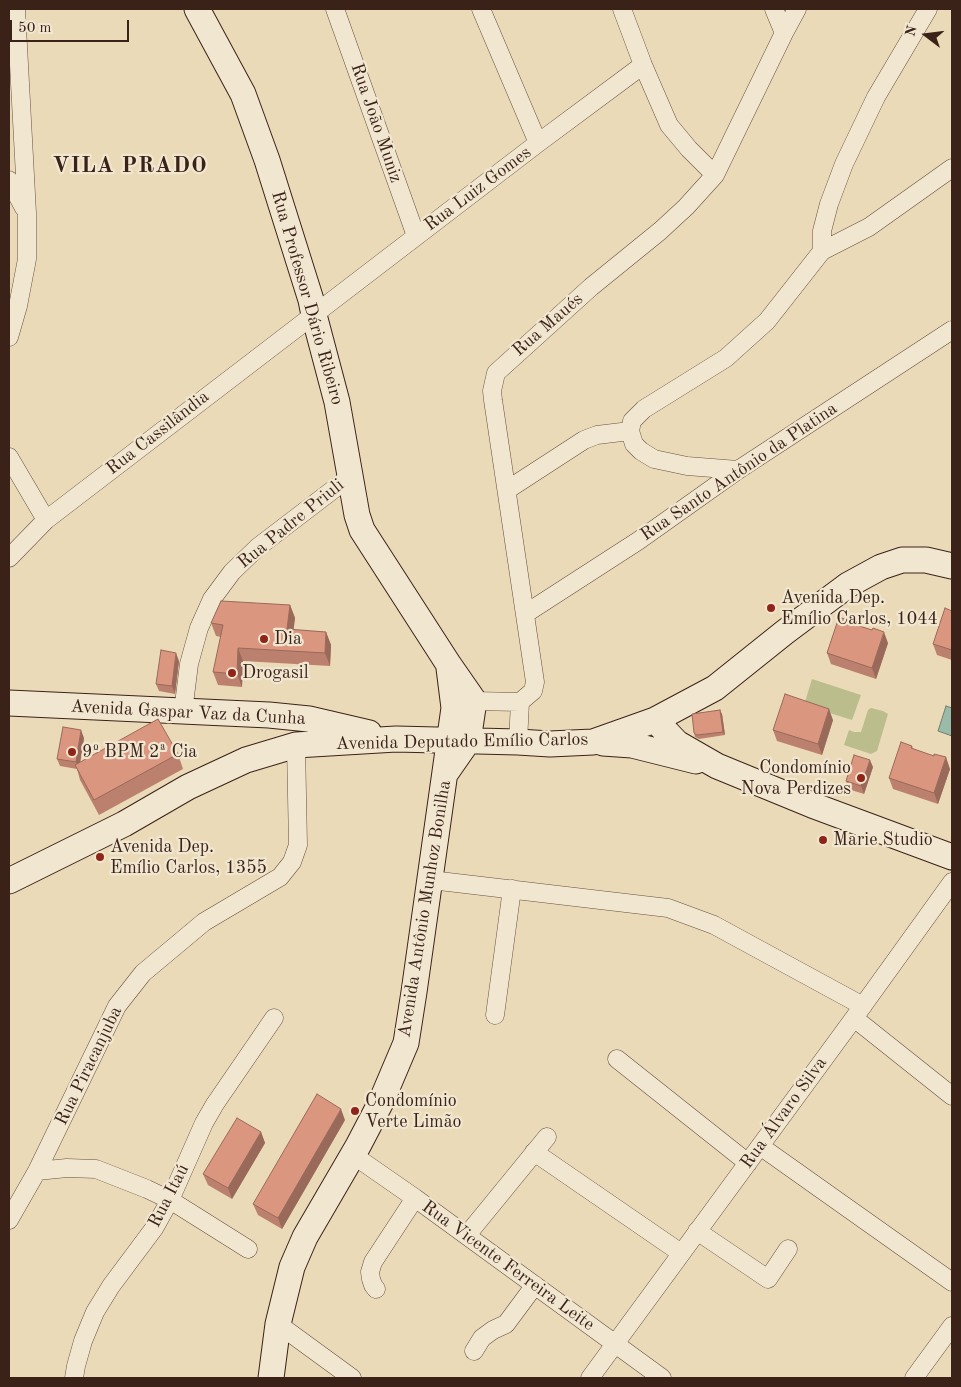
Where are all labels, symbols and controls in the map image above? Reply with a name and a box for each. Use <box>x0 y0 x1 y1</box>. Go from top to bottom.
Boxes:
scale bar <box>12 10 131 42</box>
north arrow <box>901 10 951 60</box>
text: 50 m <box>18 21 52 36</box>
text: N <box>903 24 920 38</box>
street label: Rua João Muniz <box>345 60 407 186</box>
street label: Rua Luiz Gomes <box>420 142 536 236</box>
district label: VILA PRADO <box>51 153 209 179</box>
street label: Rua Professor Dário Ribeiro <box>266 188 348 408</box>
street label: Rua Maués <box>508 289 588 361</box>
street label: Rua Cassilândia <box>102 386 214 480</box>
street label: Rua Santo Antônio da Platina <box>636 398 842 546</box>
street label: Rua Padre Priuli <box>233 474 349 574</box>
place label: Avenida Dep. Emílio Carlos, 1044 <box>781 587 938 630</box>
marker: Avenida Dep. Emílio Carlos, 1044 <box>765 602 777 614</box>
place label: Dia <box>274 628 302 650</box>
marker: Dia <box>258 633 270 645</box>
place label: Drogasil <box>242 662 308 684</box>
marker: Drogasil <box>226 667 238 679</box>
street label: Avenida Gaspar Vaz da Cunha <box>70 696 306 730</box>
street label: Avenida Deputado Emílio Carlos <box>336 729 588 755</box>
place label: 9º BPM 2ª Cia <box>82 741 197 763</box>
marker: 9º BPM 2ª Cia <box>66 746 78 758</box>
place label: Condomínio Nova Perdizes <box>741 757 851 800</box>
marker: Condomínio Nova Perdizes <box>855 772 867 784</box>
street label: Avenida Antônio Munhoz Bonilha <box>394 779 456 1039</box>
place label: Marie Studio <box>833 829 933 851</box>
marker: Marie Studio <box>817 834 829 846</box>
place label: Avenida Dep. Emílio Carlos, 1355 <box>110 836 267 879</box>
marker: Avenida Dep. Emílio Carlos, 1355 <box>94 851 106 863</box>
street label: Rua Piracanjuba <box>51 1003 127 1129</box>
street label: Rua Álvaro Silva <box>736 1053 832 1173</box>
place label: Condomínio Verte Limão <box>365 1090 461 1132</box>
marker: Condomínio Verte Limão <box>349 1105 361 1117</box>
street label: Rua Itaú <box>144 1161 194 1231</box>
street label: Rua Vicente Ferreira Leite <box>418 1196 598 1336</box>

